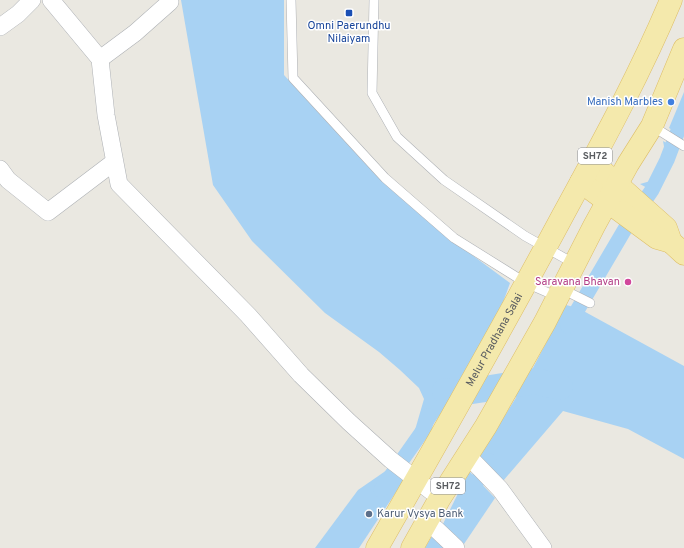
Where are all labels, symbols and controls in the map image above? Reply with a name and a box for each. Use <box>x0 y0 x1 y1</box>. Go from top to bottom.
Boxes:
marker: Omni Paerundhu Nilaiyam <box>344 8 354 18</box>
place label: Omni Paerundhu Nilaiyam <box>307 19 391 46</box>
place label: Manish Marbles <box>587 95 663 109</box>
marker: Manish Marbles <box>666 97 676 107</box>
road number: SH72 <box>578 148 612 164</box>
place label: Saravana Bhavan <box>535 275 620 289</box>
marker: Saravana Bhavan <box>623 277 633 287</box>
street label: Melur Pradhana Salai <box>463 291 526 389</box>
road number: SH72 <box>431 478 465 494</box>
place label: Karur Vysya Bank <box>377 507 464 521</box>
marker: Karur Vysya Bank <box>364 509 374 519</box>

